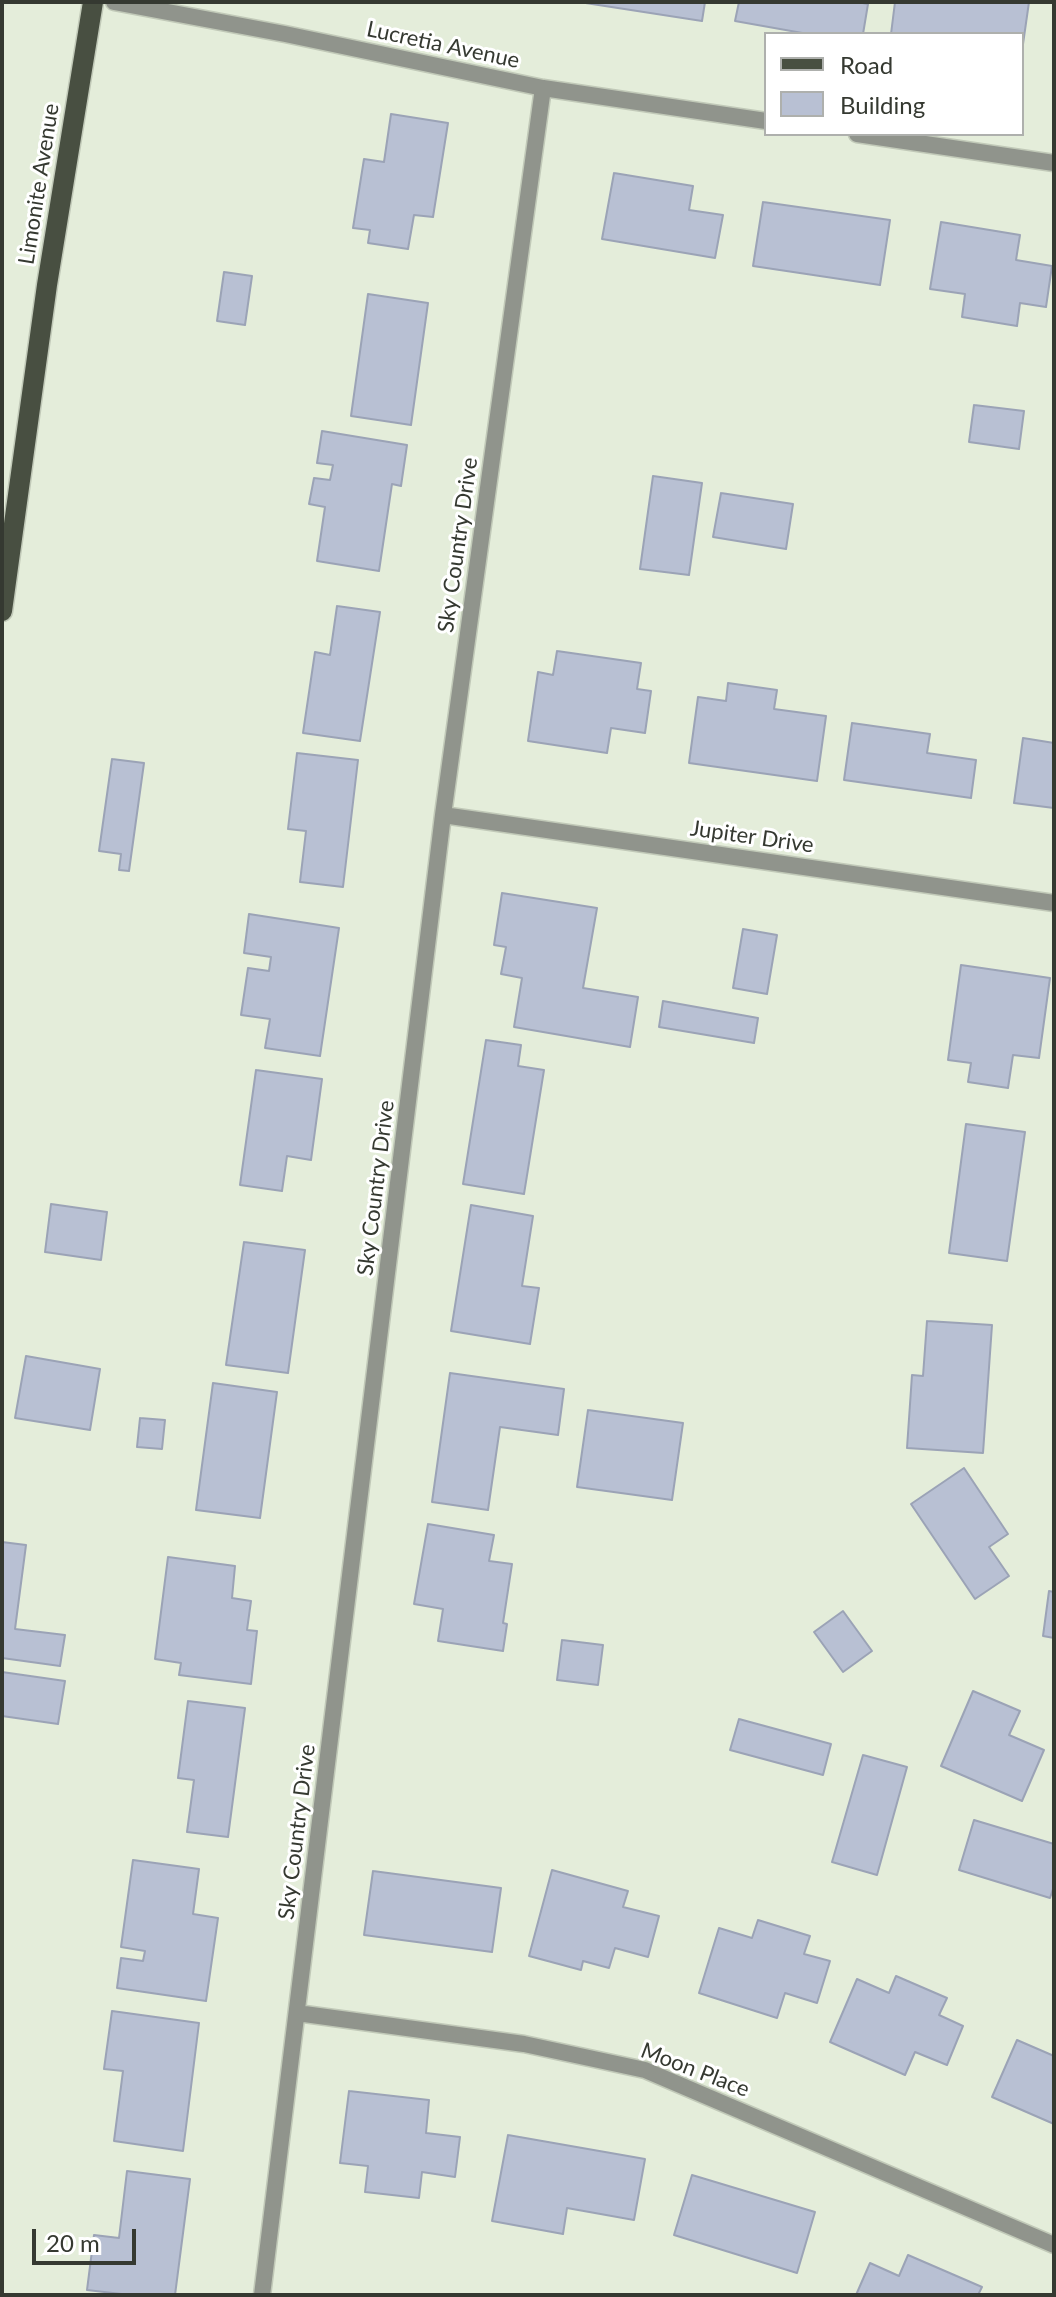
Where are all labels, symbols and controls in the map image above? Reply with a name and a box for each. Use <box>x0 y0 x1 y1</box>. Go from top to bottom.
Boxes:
street label: Lucretia Avenue <box>364 16 522 74</box>
legend <box>764 32 1024 136</box>
text: Road <box>840 50 893 79</box>
text: Building <box>840 90 925 119</box>
street label: Limonite Avenue <box>13 102 65 266</box>
street label: Sky Country Drive <box>433 456 483 634</box>
street label: Jupiter Drive <box>689 815 815 859</box>
street label: Sky Country Drive <box>352 1099 400 1277</box>
street label: Sky Country Drive <box>273 1743 321 1921</box>
street label: Moon Place <box>637 2037 753 2103</box>
scale bar <box>36 2213 140 2263</box>
text: 20 m <box>46 2228 100 2257</box>

